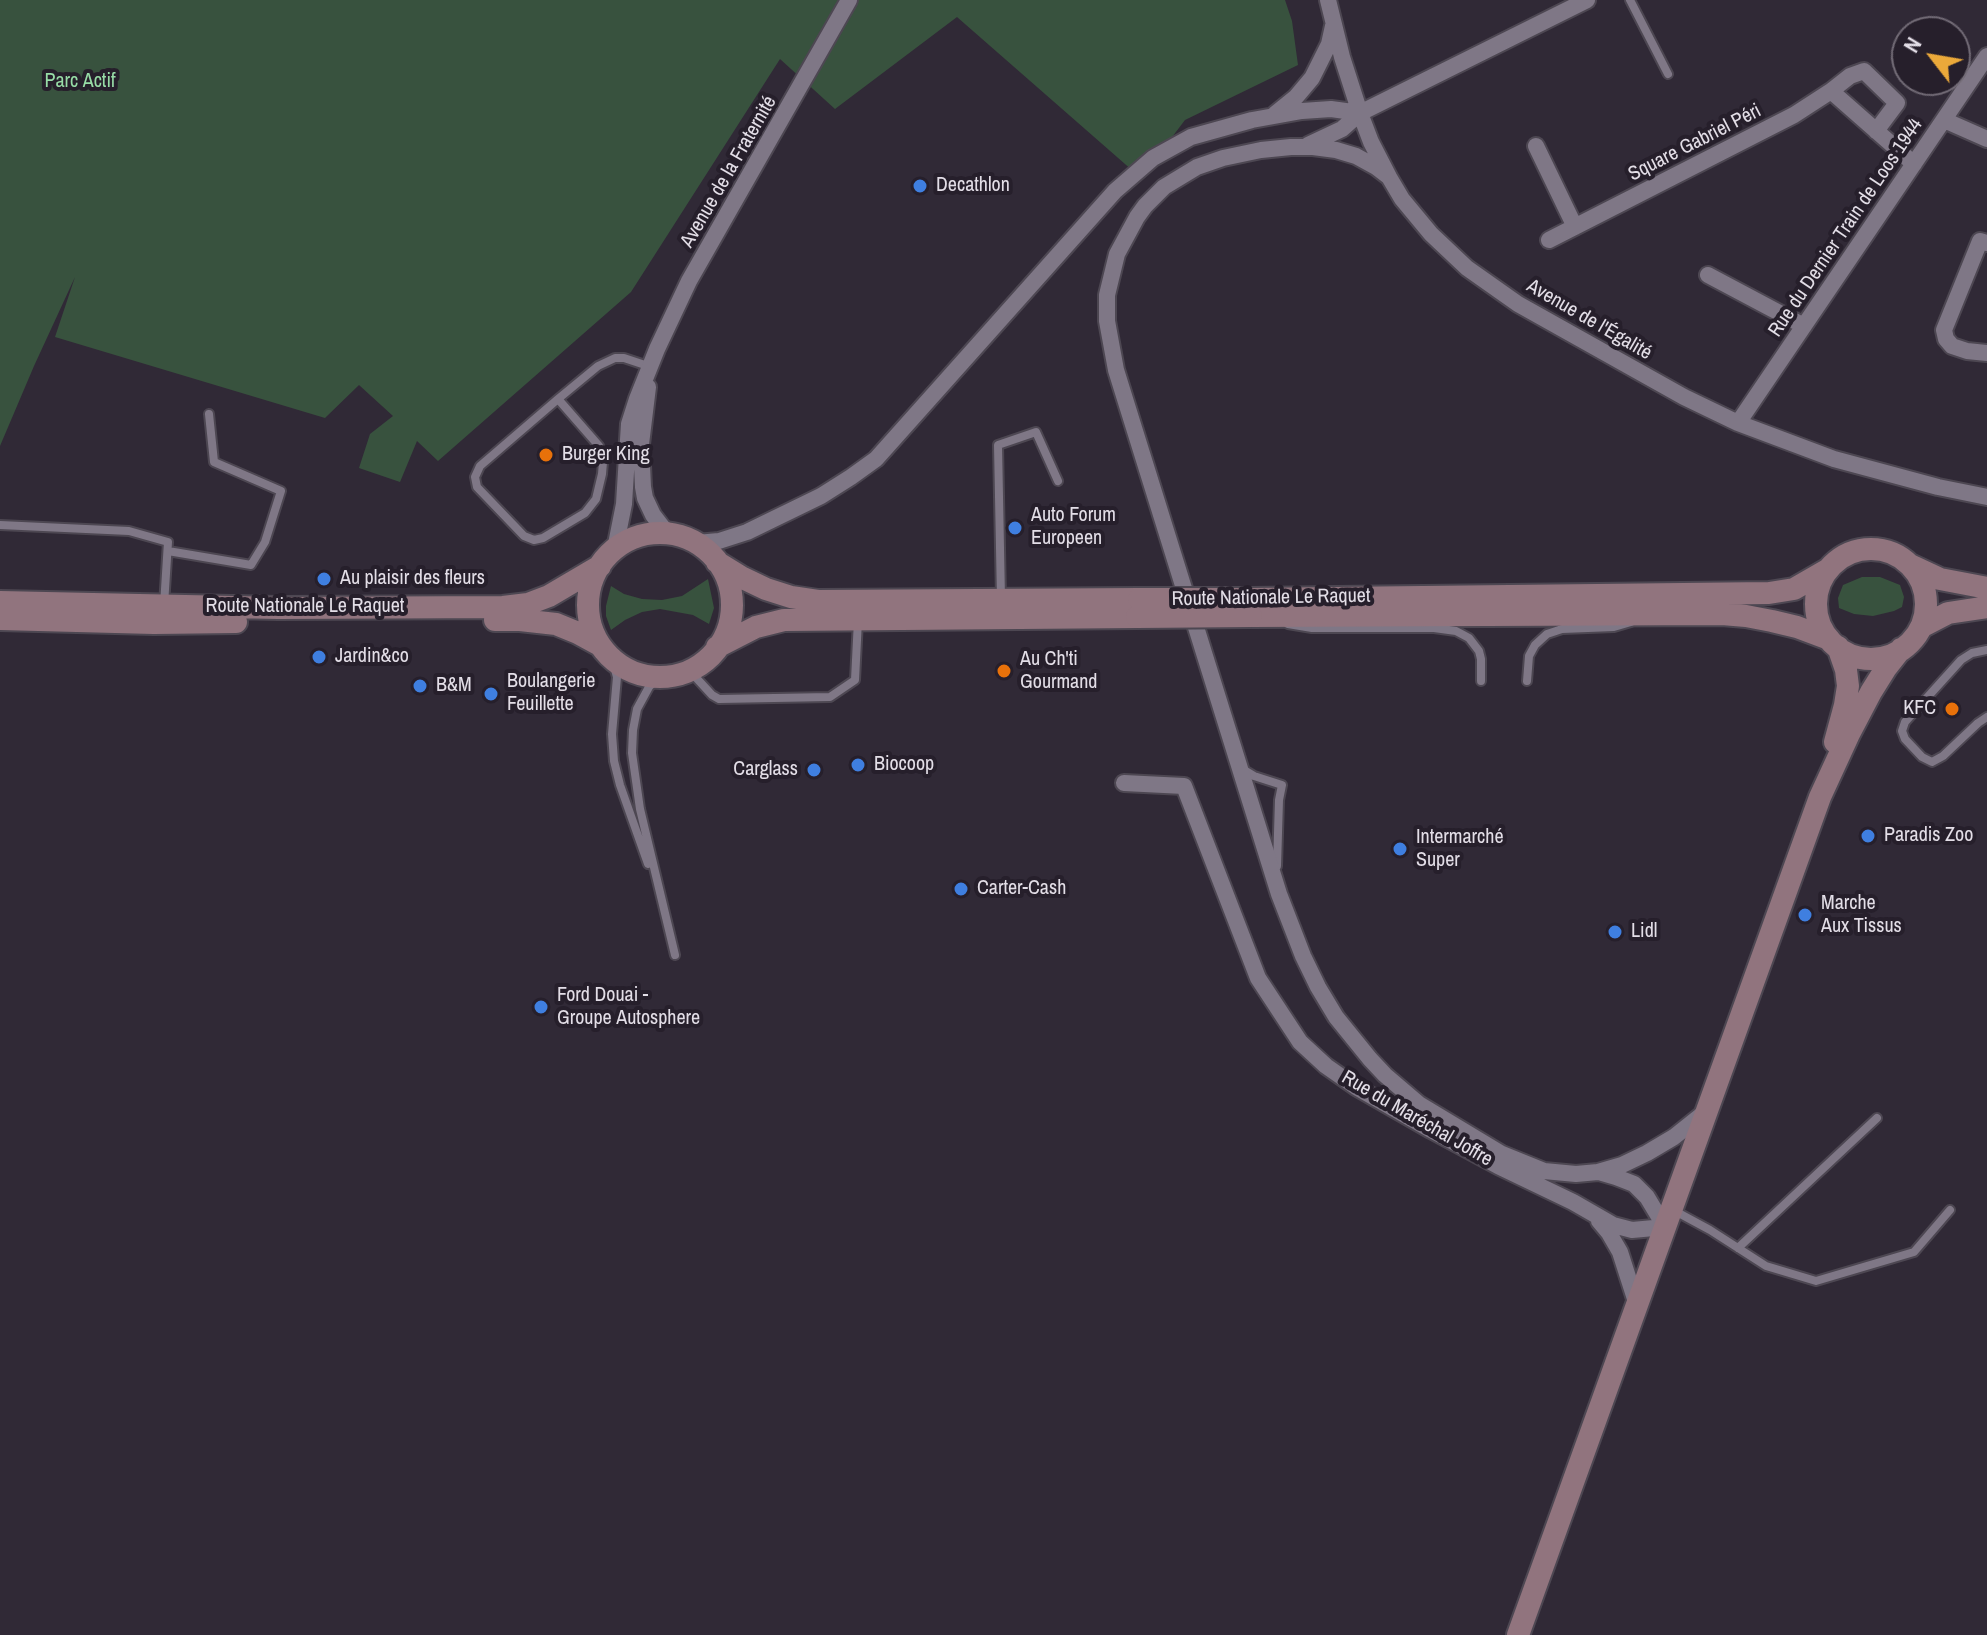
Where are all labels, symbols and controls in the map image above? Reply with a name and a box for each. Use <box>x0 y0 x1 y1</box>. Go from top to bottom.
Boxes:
north arrow <box>1891 16 1971 96</box>
text: N <box>1896 31 1928 58</box>
park label: Parc Actif <box>44 70 116 94</box>
street label: Avenue de la Fraternité <box>676 92 782 252</box>
street label: Square Gabriel Péri <box>1625 99 1765 187</box>
street label: Rue du Dernier Train de Loos 1944 <box>1764 114 1928 342</box>
place label: Decathlon <box>936 174 1010 198</box>
marker: Decathlon <box>911 177 929 195</box>
street label: Avenue de l'Égalité <box>1522 274 1656 366</box>
place label: Burger King <box>562 443 650 467</box>
marker: Burger King <box>537 446 555 464</box>
place label: Auto Forum Europeen <box>1031 504 1116 551</box>
marker: Auto Forum Europeen <box>1006 519 1024 537</box>
place label: Au plaisir des fleurs <box>340 567 485 591</box>
marker: Au plaisir des fleurs <box>315 570 333 588</box>
street label: Route Nationale Le Raquet <box>1171 584 1371 612</box>
street label: Route Nationale Le Raquet <box>206 595 404 619</box>
place label: Jardin&co <box>335 645 409 669</box>
marker: Jardin&co <box>310 648 328 666</box>
place label: Au Ch'ti Gourmand <box>1020 648 1097 695</box>
marker: Au Ch'ti Gourmand <box>995 662 1013 680</box>
place label: Boulangerie Feuillette <box>507 670 595 717</box>
place label: B&M <box>436 674 472 698</box>
marker: B&M <box>411 677 429 695</box>
marker: Boulangerie Feuillette <box>482 685 500 703</box>
place label: KFC <box>1903 697 1936 721</box>
marker: KFC <box>1943 700 1961 718</box>
place label: Biocoop <box>874 753 934 777</box>
marker: Biocoop <box>849 756 867 774</box>
place label: Carglass <box>733 758 798 782</box>
marker: Carglass <box>805 761 823 779</box>
place label: Paradis Zoo <box>1884 824 1973 848</box>
place label: Intermarché Super <box>1416 826 1503 873</box>
marker: Paradis Zoo <box>1859 827 1877 845</box>
marker: Intermarché Super <box>1391 840 1409 858</box>
place label: Carter-Cash <box>977 877 1066 901</box>
marker: Carter-Cash <box>952 880 970 898</box>
place label: Marche Aux Tissus <box>1821 892 1902 939</box>
marker: Marche Aux Tissus <box>1796 906 1814 924</box>
place label: Lidl <box>1631 920 1657 944</box>
marker: Lidl <box>1606 923 1624 941</box>
place label: Ford Douai - Groupe Autosphere <box>557 984 700 1031</box>
marker: Ford Douai - Groupe Autosphere <box>532 998 550 1016</box>
street label: Rue du Maréchal Joffre <box>1337 1066 1497 1172</box>

